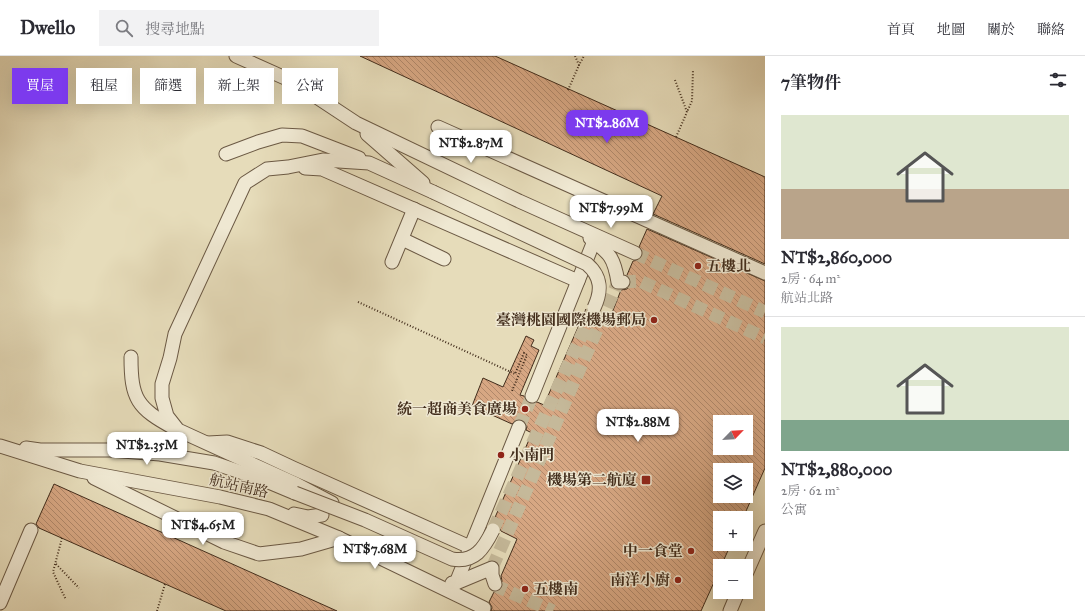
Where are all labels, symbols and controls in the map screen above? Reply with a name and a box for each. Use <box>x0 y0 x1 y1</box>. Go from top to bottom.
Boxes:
search box <box>99 10 379 46</box>
text: Dwello <box>20 16 75 39</box>
icon: search <box>113 17 135 39</box>
text: 搜尋地點 <box>145 20 205 38</box>
text: 首頁 <box>887 21 915 38</box>
text: 地圖 <box>937 21 965 38</box>
text: 關於 <box>987 21 1015 38</box>
text: 聯絡 <box>1037 21 1065 38</box>
chip: 買屋 <box>12 68 68 104</box>
chip: 租屋 <box>76 68 132 104</box>
chip: 篩選 <box>140 68 196 104</box>
chip: 新上架 <box>204 68 274 104</box>
chip: 公寓 <box>282 68 338 104</box>
icon: filters <box>1047 69 1069 91</box>
text: 7筆物件 <box>781 72 841 93</box>
pin: NT$2.86M <box>566 110 648 144</box>
text: NT$2.86M <box>575 115 639 131</box>
pin: NT$2.87M <box>430 130 512 164</box>
text: NT$2.87M <box>439 135 503 151</box>
icon: home <box>889 141 961 213</box>
pin: NT$7.99M <box>570 195 652 229</box>
text: NT$7.99M <box>579 200 643 216</box>
text: NT$2,860,000 <box>781 247 892 268</box>
place label: 五樓北 <box>706 257 751 275</box>
marker: 五樓北 <box>693 261 703 271</box>
text: 2房 · 64 m² <box>781 271 840 287</box>
text: 航站北路 <box>781 290 833 306</box>
place label: 臺灣桃園國際機場郵局 <box>496 311 646 329</box>
marker: 臺灣桃園國際機場郵局 <box>649 315 659 325</box>
icon: home <box>889 353 961 425</box>
place label: 統一超商美食廣場 <box>397 400 517 418</box>
marker: 統一超商美食廣場 <box>520 404 530 414</box>
pin: NT$2.88M <box>597 409 679 443</box>
text: NT$2.88M <box>606 414 670 430</box>
north arrow <box>713 415 753 455</box>
map controls <box>713 415 753 599</box>
pin: NT$2.35M <box>106 432 188 466</box>
text: NT$2.35M <box>116 437 178 453</box>
place label: 小南門 <box>509 446 554 464</box>
marker: 小南門 <box>496 450 506 460</box>
text: NT$2,880,000 <box>781 459 892 480</box>
button: layers <box>713 463 753 503</box>
street label: 航站南路 <box>208 470 270 502</box>
place label: 機場第二航廈 <box>547 471 637 489</box>
marker: 機場第二航廈 <box>640 474 652 486</box>
text: 2房 · 62 m² <box>781 483 839 499</box>
text: 公寓 <box>781 502 807 518</box>
button: + <box>713 511 753 551</box>
pin: NT$4.65M <box>162 512 244 546</box>
text: NT$4.65M <box>171 517 235 533</box>
pin: NT$7.68M <box>334 536 416 570</box>
text: NT$7.68M <box>343 541 407 557</box>
place label: 中一食堂 <box>623 542 683 560</box>
marker: 中一食堂 <box>686 546 696 556</box>
button: − <box>713 559 753 599</box>
place label: 南洋小廚 <box>610 571 670 589</box>
marker: 南洋小廚 <box>673 575 683 585</box>
place label: 五樓南 <box>533 580 578 598</box>
marker: 五樓南 <box>520 584 530 594</box>

